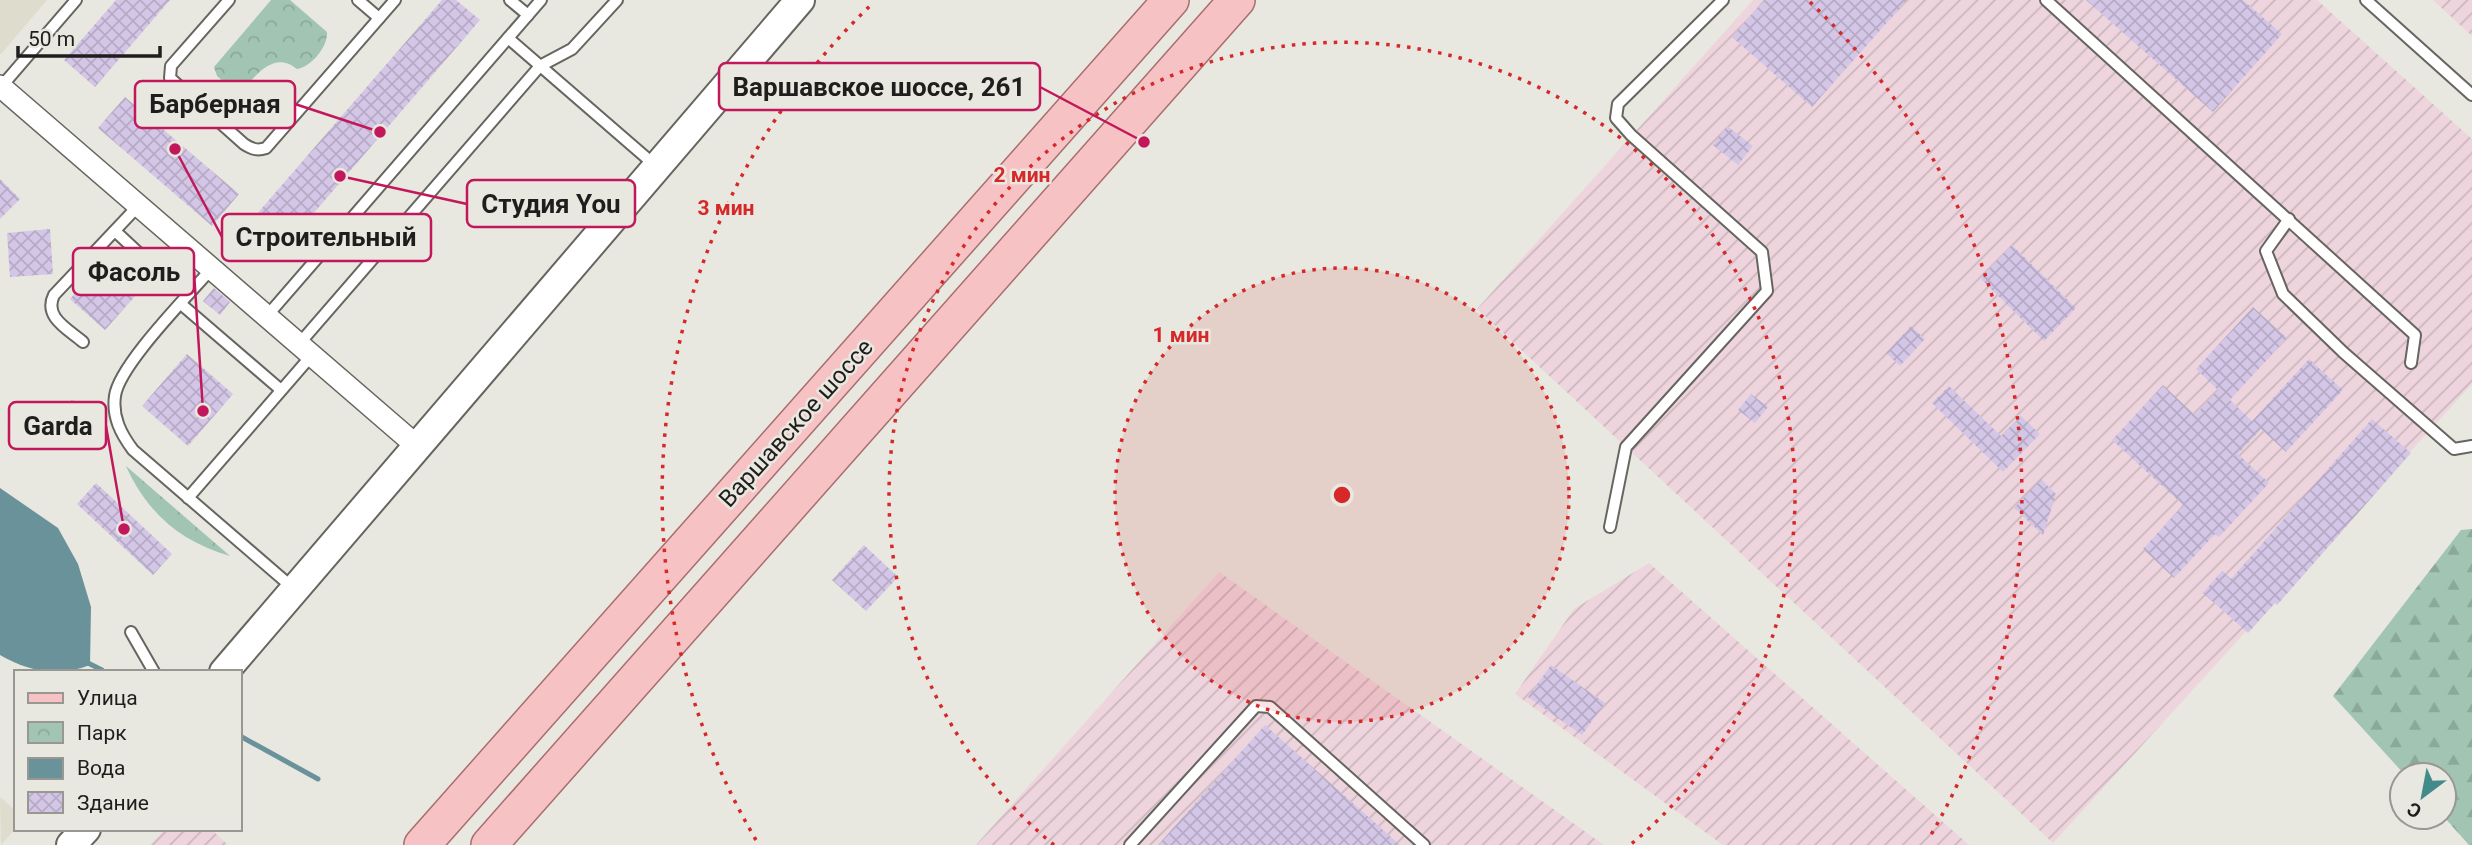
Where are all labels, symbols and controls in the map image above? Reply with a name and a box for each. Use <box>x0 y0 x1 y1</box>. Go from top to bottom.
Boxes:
scale bar <box>18 14 159 58</box>
text: 50 m <box>28 27 75 51</box>
callout: Варшавское шоссе, 261 <box>719 63 1040 110</box>
text: Варшавское шоссе, 261 <box>733 72 1025 102</box>
callout: Барберная <box>135 81 295 128</box>
text: Барберная <box>149 89 281 119</box>
text: 2 мин <box>994 163 1051 187</box>
callout: Студия You <box>467 180 635 227</box>
text: Студия You <box>481 189 621 219</box>
text: 3 мин <box>698 196 755 220</box>
callout: Строительный <box>222 214 431 261</box>
text: Строительный <box>236 222 416 252</box>
callout: Фасоль <box>73 248 194 295</box>
text: Фасоль <box>88 257 180 287</box>
text: 1 мин <box>1153 323 1210 347</box>
street label: Варшавское шоссе <box>713 333 879 513</box>
callout: Garda <box>9 402 106 449</box>
text: Garda <box>23 411 93 441</box>
centre of rings <box>1330 483 1354 507</box>
legend <box>14 670 242 831</box>
text: Улица <box>77 686 138 710</box>
text: Парк <box>77 721 127 745</box>
text: Вода <box>77 756 125 780</box>
north arrow <box>2388 761 2458 831</box>
text: Здание <box>77 791 149 815</box>
text: С <box>2403 797 2426 823</box>

